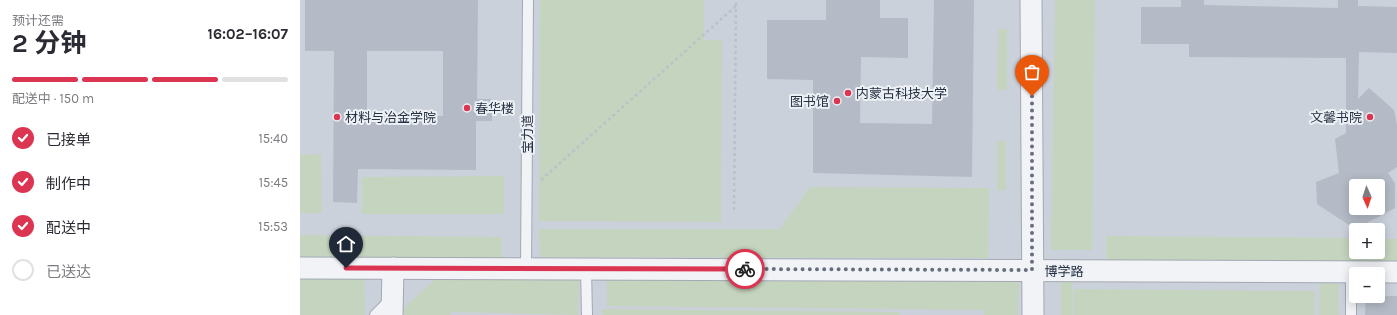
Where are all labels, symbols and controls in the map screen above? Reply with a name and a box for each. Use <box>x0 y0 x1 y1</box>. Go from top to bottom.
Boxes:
text: 预计还需 <box>12 13 64 28</box>
text: 16:02–16:07 <box>208 25 288 43</box>
text: 2 分钟 <box>12 28 86 59</box>
pin <box>1015 55 1049 96</box>
icon: bag <box>1021 61 1043 83</box>
place label: 内蒙古科技大学 <box>856 86 947 101</box>
marker: 内蒙古科技大学 <box>843 88 853 98</box>
text: 配送中 · 150 m <box>12 91 94 106</box>
place label: 图书馆 <box>790 94 829 109</box>
marker: 图书馆 <box>832 96 842 106</box>
place label: 春华楼 <box>475 101 514 116</box>
marker: 春华楼 <box>462 103 472 113</box>
place label: 材料与冶金学院 <box>345 110 436 125</box>
place label: 文馨书院 <box>1310 110 1362 125</box>
marker: 材料与冶金学院 <box>332 112 342 122</box>
marker: 文馨书院 <box>1365 112 1375 122</box>
street label: 宝力道 <box>520 114 535 154</box>
icon: check <box>12 127 34 149</box>
text: 已接单 <box>46 131 91 149</box>
text: 15:40 <box>258 131 288 146</box>
icon: check <box>12 171 34 193</box>
text: 制作中 <box>46 175 91 193</box>
text: 15:45 <box>259 175 288 190</box>
north arrow <box>1349 179 1385 215</box>
map controls <box>1349 179 1385 303</box>
icon: check <box>12 215 34 237</box>
text: 配送中 <box>46 219 91 237</box>
text: 15:53 <box>258 219 288 234</box>
button: + <box>1349 223 1385 259</box>
pin <box>329 227 363 268</box>
icon: home <box>335 233 357 255</box>
courier <box>725 249 765 289</box>
icon: bike <box>734 258 756 280</box>
text: 已送达 <box>46 263 91 281</box>
street label: 博学路 <box>1044 264 1084 279</box>
button: − <box>1349 267 1385 303</box>

